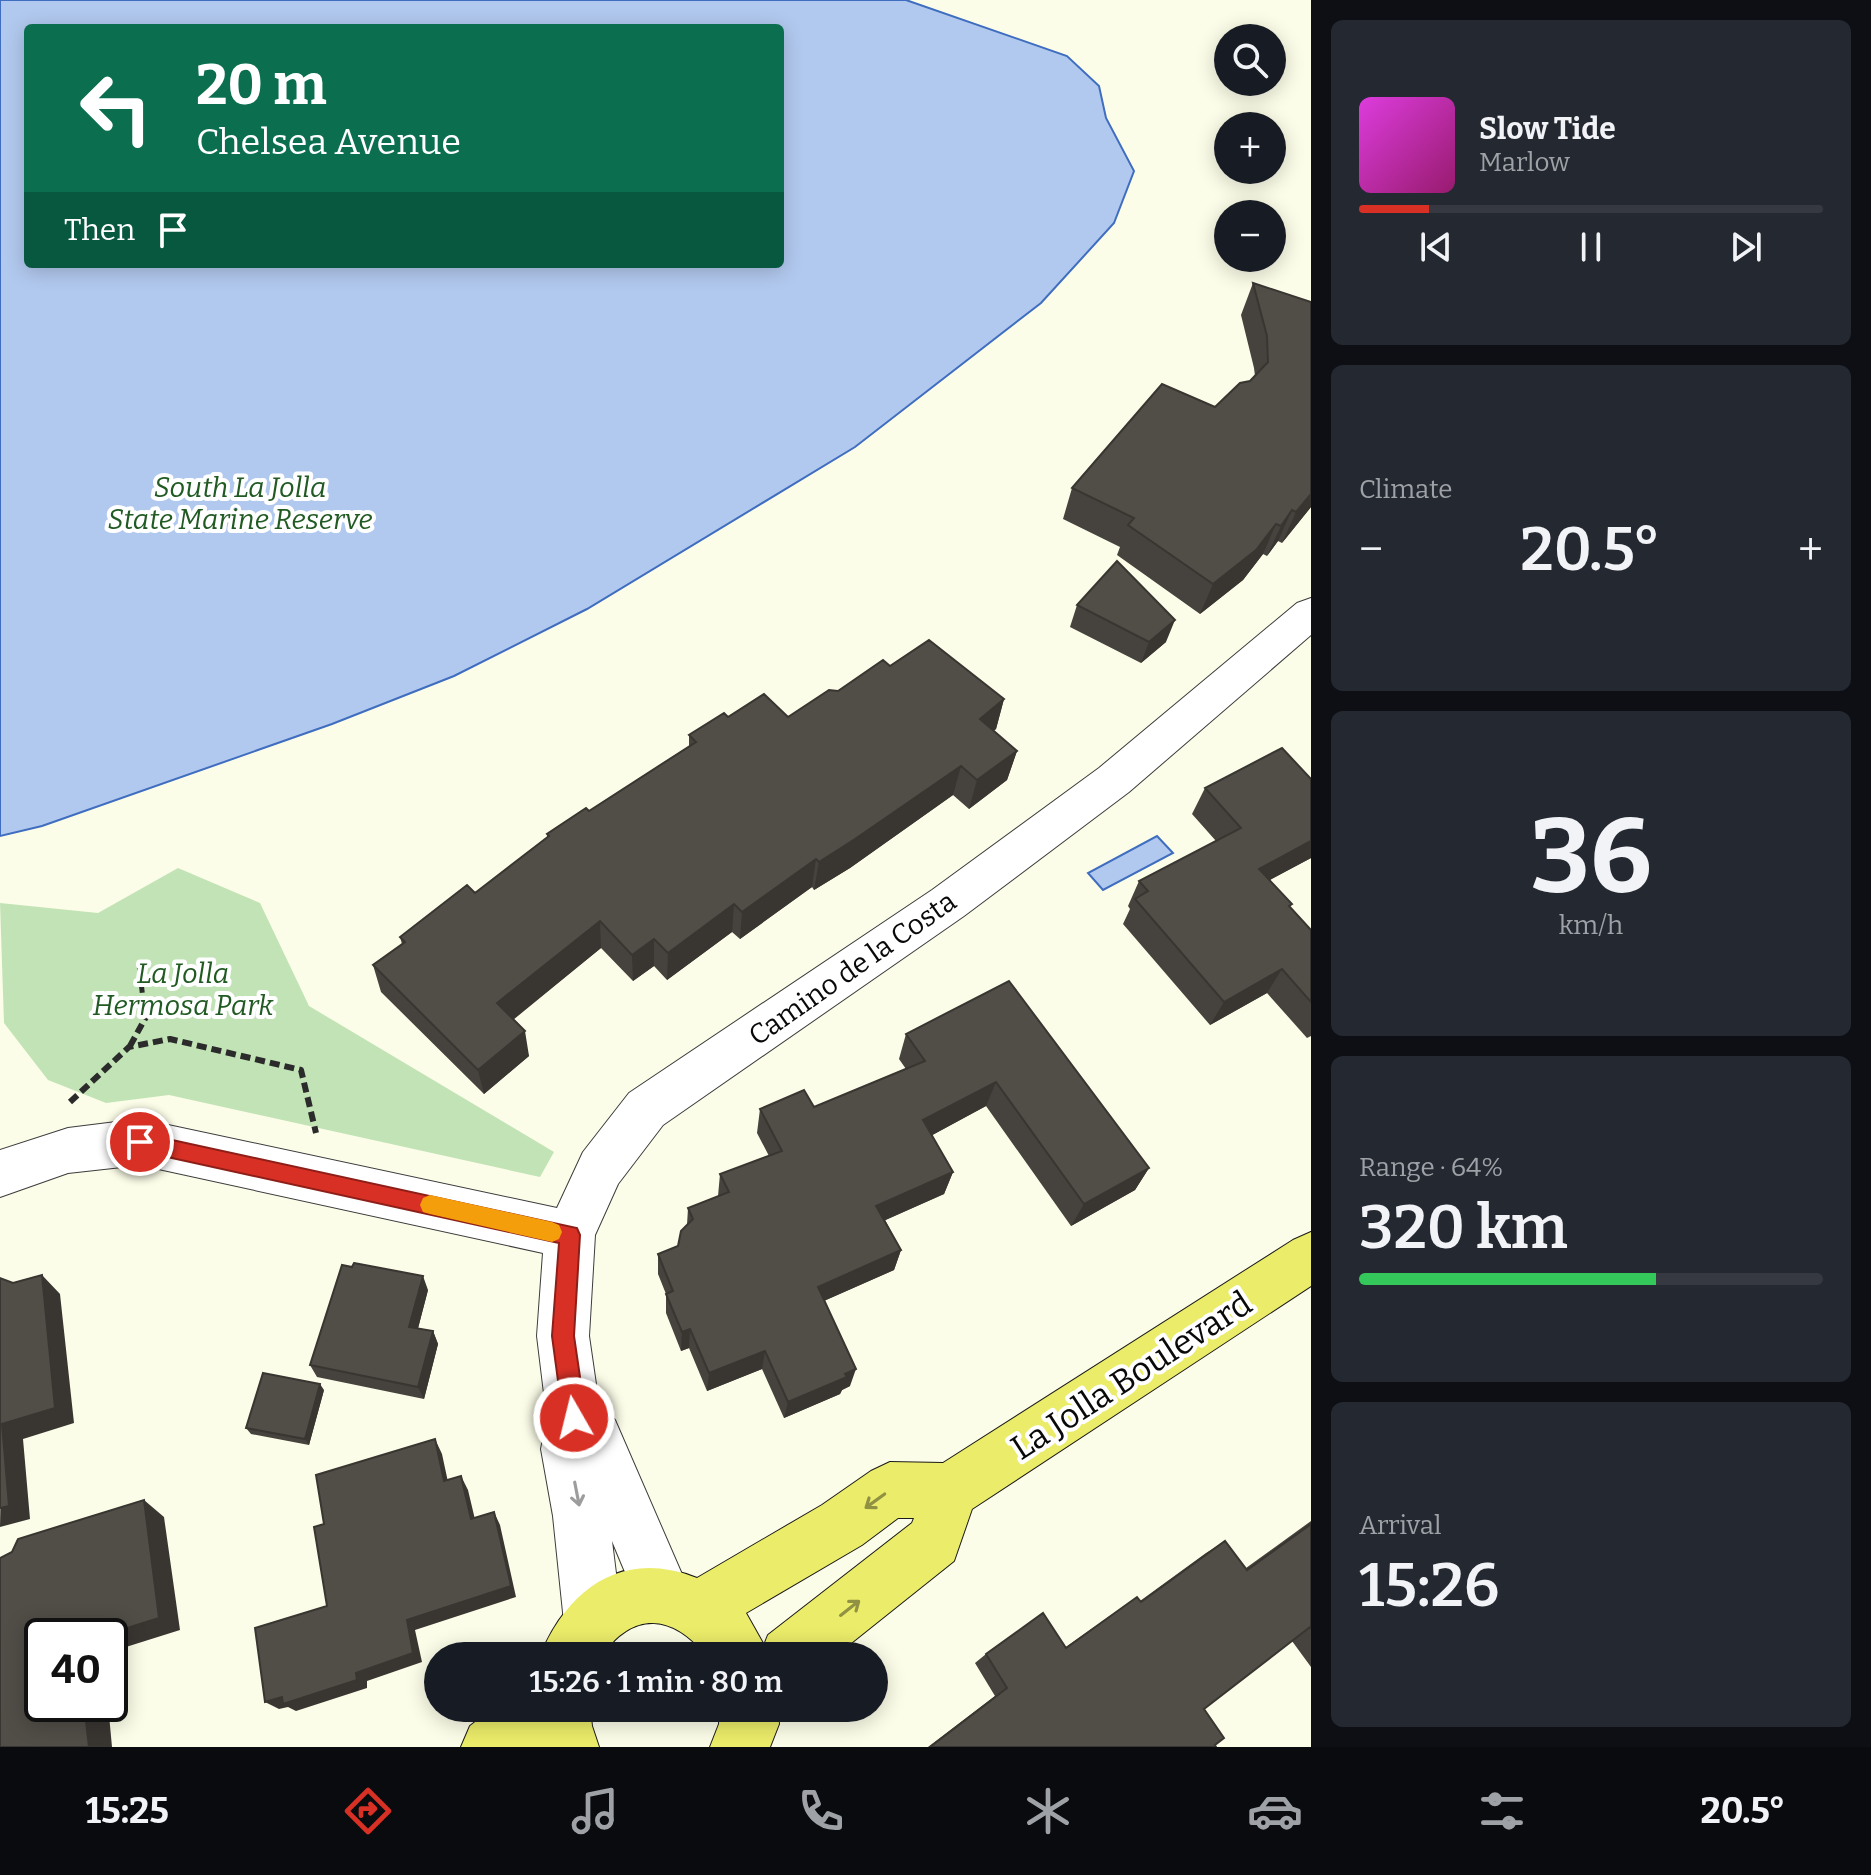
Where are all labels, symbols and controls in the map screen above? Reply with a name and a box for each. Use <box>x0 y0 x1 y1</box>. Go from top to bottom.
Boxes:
map controls <box>1214 24 1286 272</box>
button: search <box>1214 24 1286 96</box>
text: 20 m <box>196 52 327 119</box>
icon: left <box>64 56 168 160</box>
text: Slow Tide <box>1479 111 1616 147</box>
button: + <box>1214 112 1286 184</box>
text: Chelsea Avenue <box>196 120 461 164</box>
text: Marlow <box>1479 147 1570 178</box>
button: − <box>1214 200 1286 272</box>
icon: arrive <box>151 208 195 252</box>
text: Then <box>64 212 135 248</box>
icon: previous <box>1414 225 1458 269</box>
icon: pause <box>1569 225 1613 269</box>
icon: next <box>1724 225 1768 269</box>
park label: South La Jolla State Marine Reserve <box>108 471 372 536</box>
text: Climate <box>1359 474 1453 505</box>
text: 20.5° <box>1520 514 1661 586</box>
text: − <box>1359 523 1383 576</box>
text: + <box>1798 523 1823 576</box>
text: 36 <box>1530 795 1652 920</box>
street label: Camino de la Costa <box>742 885 962 1052</box>
text: km/h <box>1559 910 1623 941</box>
park label: La Jolla Hermosa Park <box>92 957 274 1022</box>
pin <box>106 1108 174 1176</box>
icon: arrive <box>118 1120 162 1164</box>
text: Range · 64% <box>1359 1152 1503 1183</box>
text: 320 km <box>1359 1192 1568 1264</box>
street label: La Jolla Boulevard <box>1003 1282 1259 1469</box>
position arrow <box>532 1376 616 1460</box>
one-way arrow <box>570 1481 585 1507</box>
one-way arrow <box>865 1492 887 1509</box>
text: Arrival <box>1359 1510 1441 1541</box>
text: 15:26 <box>1359 1550 1499 1622</box>
one-way arrow <box>839 1600 860 1617</box>
speed limit sign: 40 <box>24 1618 128 1722</box>
text: 15:26 · 1 min · 80 m <box>529 1664 783 1700</box>
icon: directions <box>340 1783 396 1839</box>
icon: music <box>567 1783 623 1839</box>
icon: phone <box>793 1783 849 1839</box>
icon: climate <box>1020 1783 1076 1839</box>
icon: car <box>1247 1783 1303 1839</box>
icon: filters <box>1474 1783 1530 1839</box>
text: 15:25 <box>85 1789 169 1833</box>
text: 20.5° <box>1700 1789 1786 1833</box>

